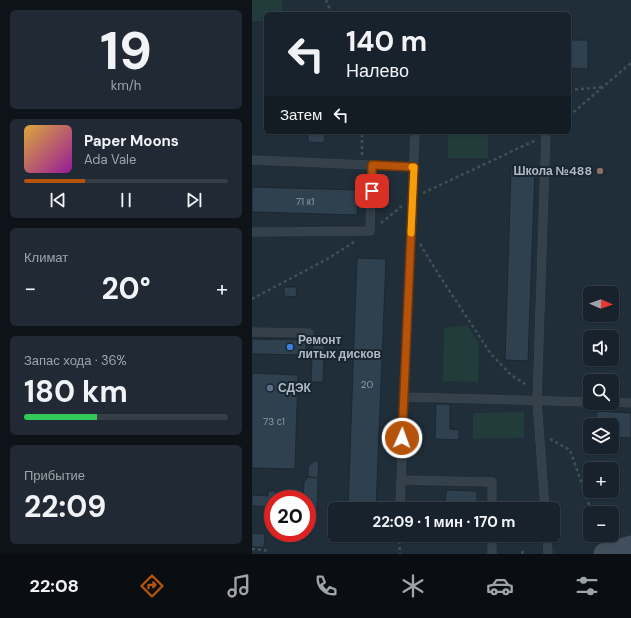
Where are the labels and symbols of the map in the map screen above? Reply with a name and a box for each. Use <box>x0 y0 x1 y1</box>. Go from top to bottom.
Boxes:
place label: Школа №488 <box>514 163 592 179</box>
marker: Школа №488 <box>595 166 605 176</box>
pin <box>355 174 389 208</box>
house number: 71 к1 <box>296 195 314 208</box>
north arrow <box>583 286 619 322</box>
place label: Ремонт литых дисков <box>298 332 381 362</box>
marker: Ремонт литых дисков <box>285 342 295 352</box>
house number: 20 <box>361 378 373 391</box>
place label: СДЭК <box>278 380 312 396</box>
marker: СДЭК <box>265 383 275 393</box>
house number: 73 с1 <box>263 415 285 428</box>
position arrow <box>381 417 423 459</box>
speed limit sign: 20 <box>264 490 316 542</box>

